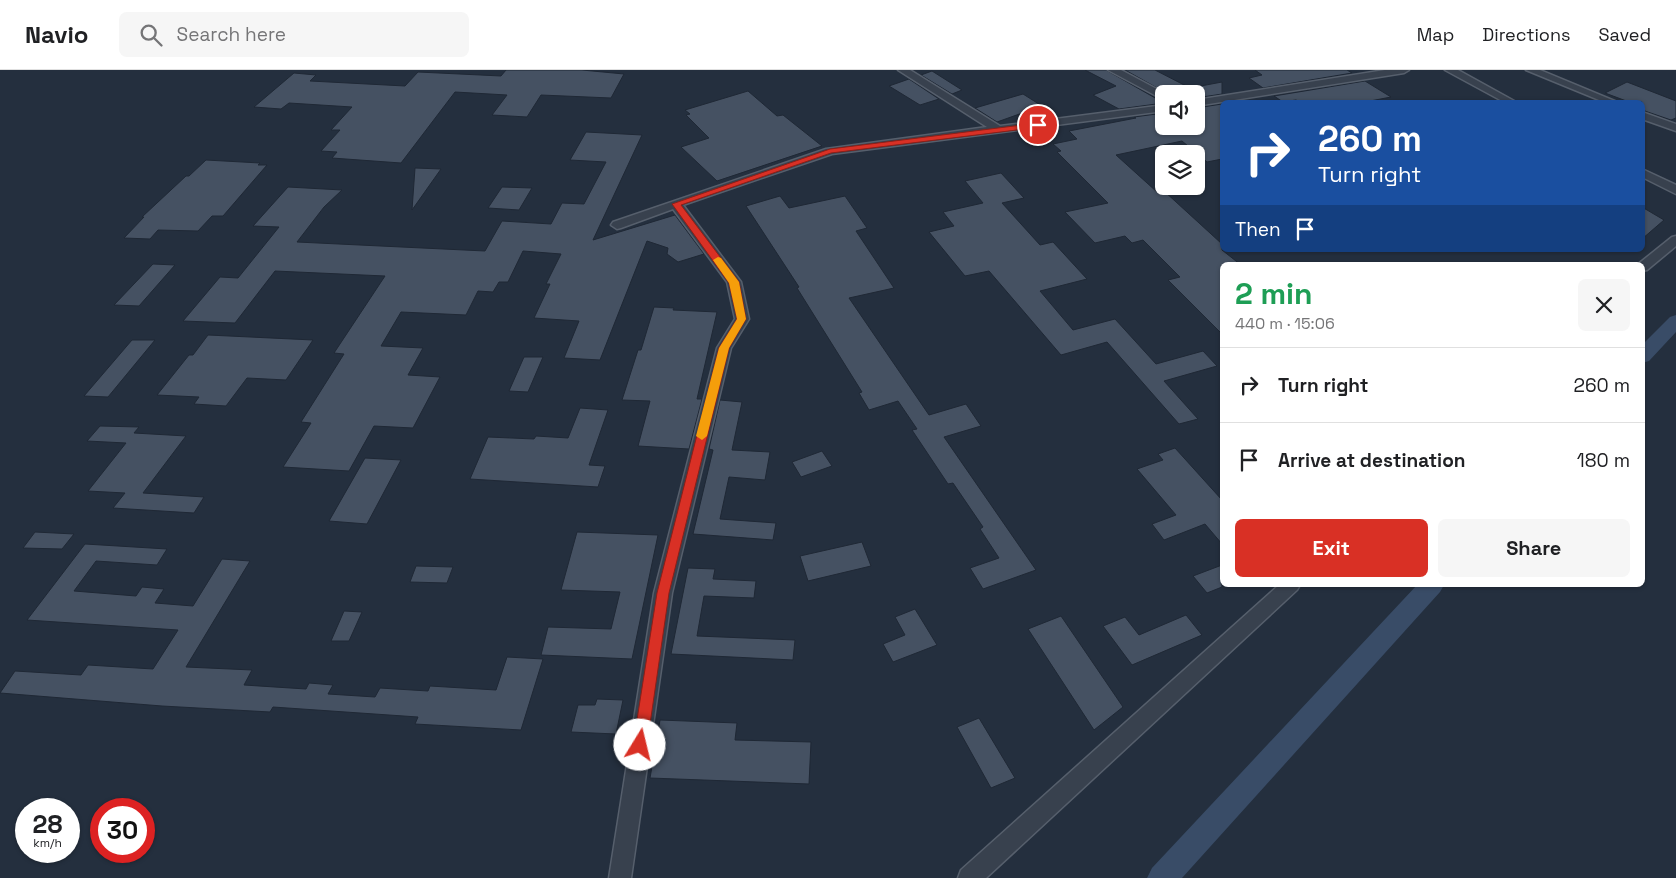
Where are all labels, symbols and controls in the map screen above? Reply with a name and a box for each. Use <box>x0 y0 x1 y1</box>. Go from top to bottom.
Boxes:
search box <box>119 12 469 57</box>
text: Navio <box>25 19 89 50</box>
icon: search <box>137 21 165 49</box>
text: Search here <box>177 22 286 47</box>
text: Map <box>1417 23 1454 46</box>
text: Directions <box>1482 23 1571 46</box>
text: Saved <box>1599 23 1651 46</box>
map controls <box>1155 85 1205 195</box>
button: sound <box>1155 85 1205 135</box>
pin <box>1017 104 1059 146</box>
icon: arrive <box>1024 111 1052 139</box>
text: 260 m <box>1318 117 1422 161</box>
icon: right <box>1235 120 1300 185</box>
button: layers <box>1155 145 1205 195</box>
text: Turn right <box>1318 160 1421 188</box>
icon: arrive <box>1291 215 1319 243</box>
text: Then <box>1235 217 1281 242</box>
text: 2 min <box>1235 274 1313 313</box>
button: close <box>1578 279 1630 331</box>
text: 440 m · 15:06 <box>1235 313 1335 334</box>
icon: right <box>1235 371 1263 399</box>
text: Turn right <box>1278 373 1368 398</box>
text: 260 m <box>1574 373 1630 398</box>
icon: arrive <box>1235 446 1263 474</box>
text: Arrive at destination <box>1278 448 1466 473</box>
text: 180 m <box>1577 448 1630 473</box>
button: Exit <box>1235 519 1428 577</box>
button: Share <box>1438 519 1630 577</box>
position arrow <box>613 718 665 770</box>
speed limit sign: 30 <box>90 798 155 863</box>
text: 28 <box>33 808 62 840</box>
text: km/h <box>33 835 62 851</box>

